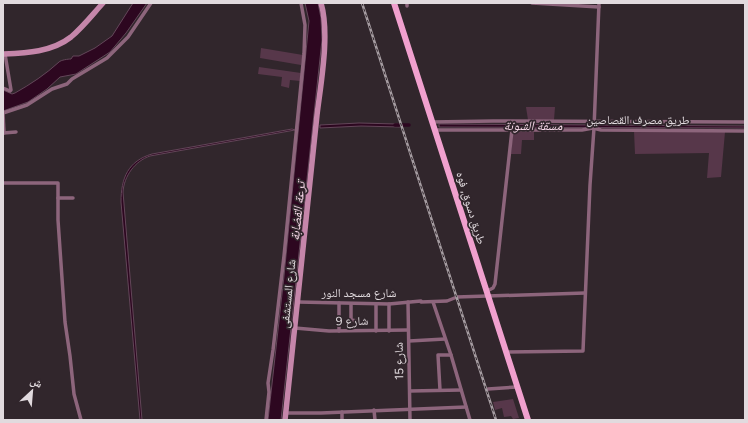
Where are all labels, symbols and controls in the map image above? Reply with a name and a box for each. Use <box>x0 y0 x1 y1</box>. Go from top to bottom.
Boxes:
street label: طريق مصرف القصاصين <box>586 113 690 127</box>
water label: مسقة الشونة <box>504 118 562 133</box>
street label: طريق دسوق, فوه <box>453 170 489 246</box>
water label: ترعة القضابة <box>287 178 309 241</box>
street label: شارع المستشفى <box>277 259 300 329</box>
street label: شارع مسجد النور <box>320 286 397 301</box>
street label: شارع 9 <box>336 314 369 329</box>
street label: شارع 15 <box>392 342 407 380</box>
north arrow <box>12 371 52 411</box>
text: ش <box>28 374 45 392</box>

